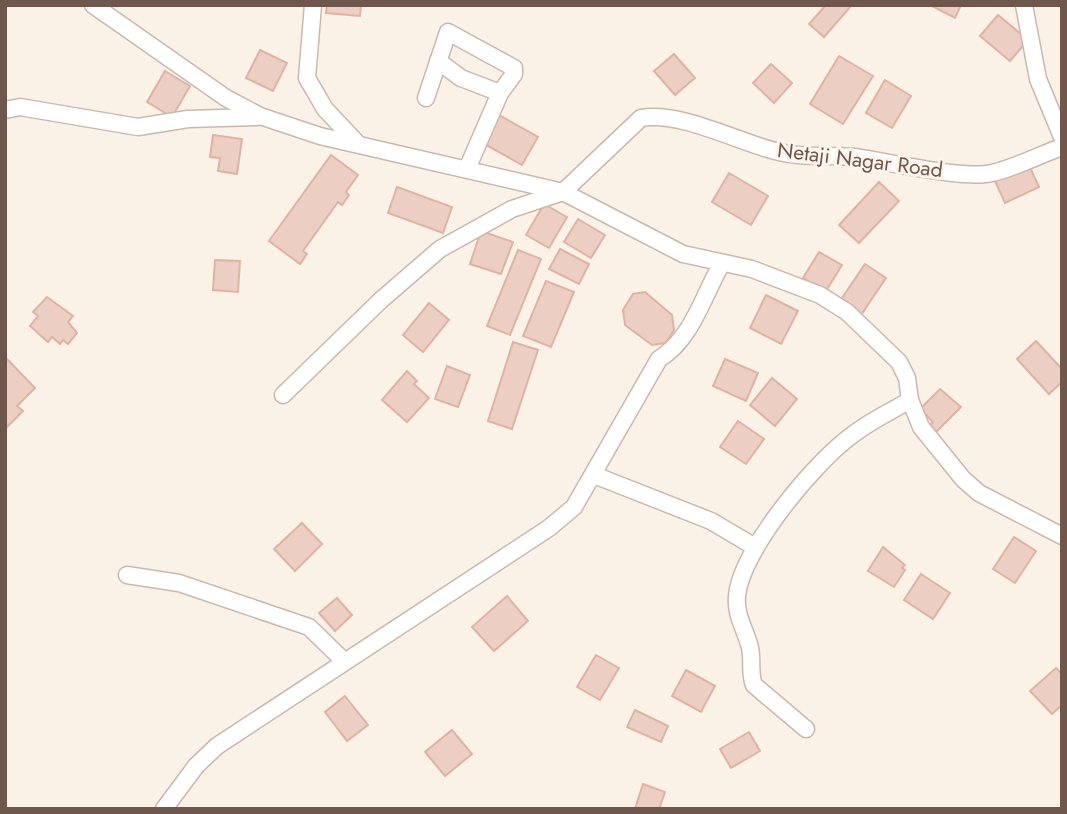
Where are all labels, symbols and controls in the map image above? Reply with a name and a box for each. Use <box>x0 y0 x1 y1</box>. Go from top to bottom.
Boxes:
street label: Netaji Nagar Road <box>776 135 944 185</box>

